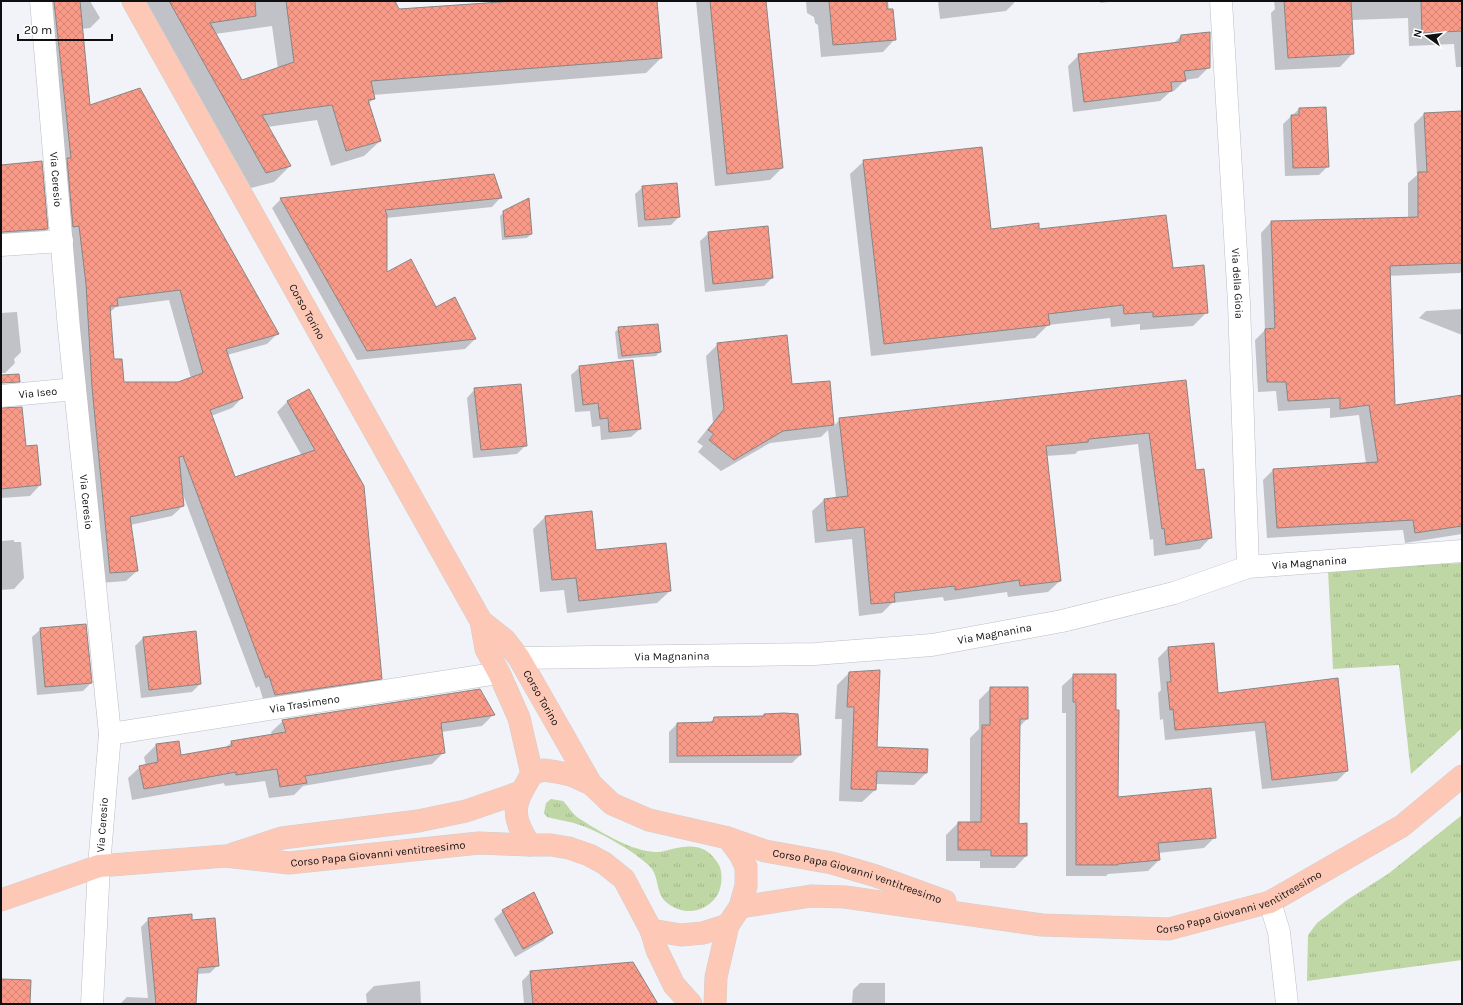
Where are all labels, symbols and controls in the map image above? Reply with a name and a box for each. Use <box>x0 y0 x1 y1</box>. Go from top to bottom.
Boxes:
scale bar <box>18 16 112 42</box>
north arrow <box>1407 16 1447 56</box>
text: 20 m <box>24 23 52 37</box>
text: N <box>1411 28 1425 39</box>
street label: Via Ceresio <box>47 151 65 207</box>
street label: Via della Gioia <box>1229 248 1246 319</box>
street label: Corso Torino <box>286 282 328 342</box>
street label: Via Iseo <box>18 385 58 401</box>
street label: Via Ceresio <box>77 474 95 530</box>
street label: Via Magnanina <box>1271 554 1347 572</box>
street label: Via Magnanina <box>957 621 1033 647</box>
street label: Via Magnanina <box>634 649 710 663</box>
street label: Corso Torino <box>520 668 562 728</box>
street label: Via Trasimeno <box>269 692 341 716</box>
street label: Via Ceresio <box>94 797 111 853</box>
street label: Corso Papa Giovanni ventitreesimo <box>290 838 466 870</box>
street label: Corso Papa Giovanni ventitreesimo <box>772 846 944 906</box>
street label: Corso Papa Giovanni ventitreesimo <box>1156 868 1324 936</box>

